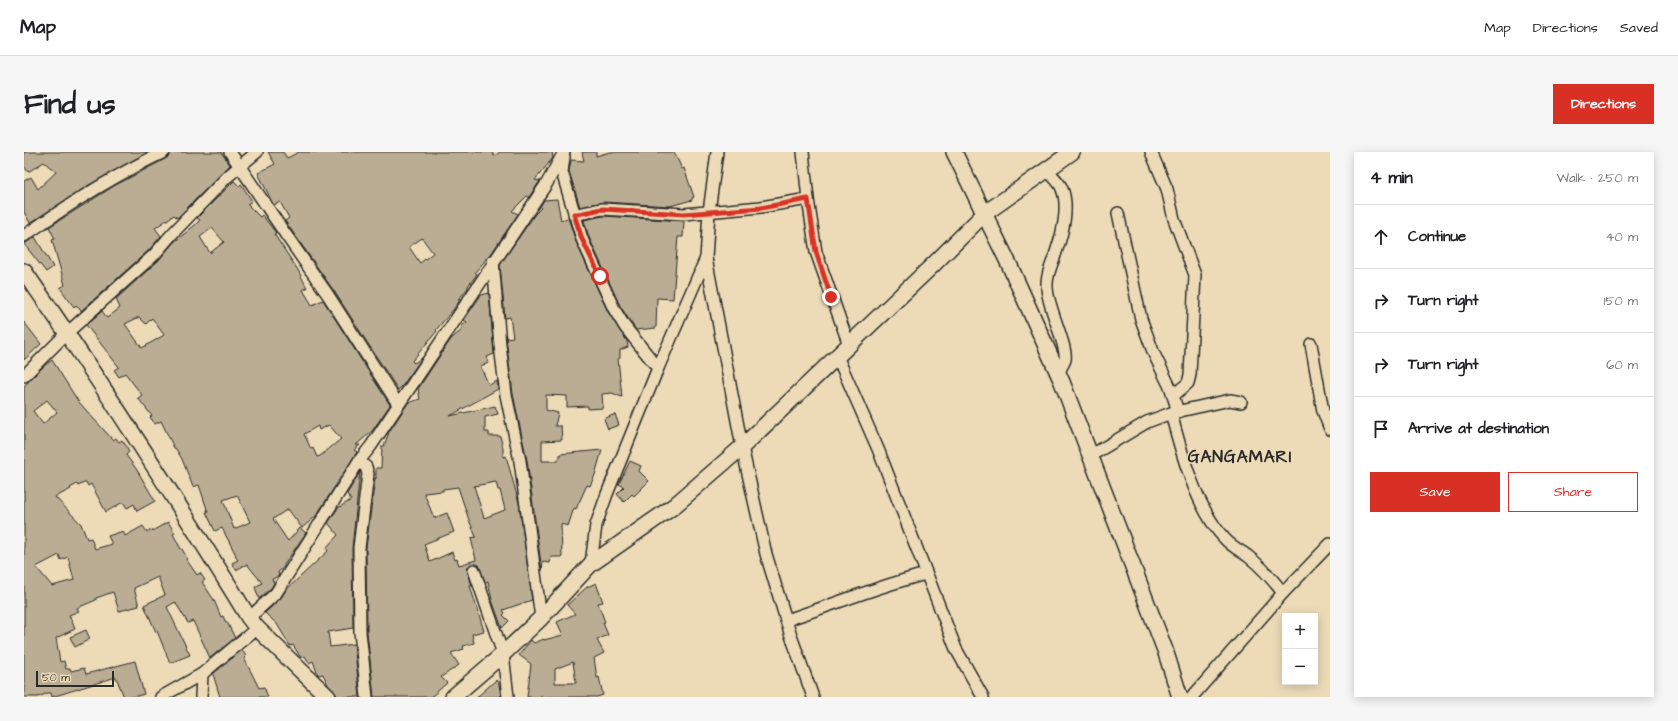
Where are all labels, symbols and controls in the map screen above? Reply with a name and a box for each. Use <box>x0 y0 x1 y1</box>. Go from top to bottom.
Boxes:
text: Map <box>20 14 56 41</box>
text: Map <box>1484 18 1511 38</box>
text: Directions <box>1533 18 1598 38</box>
text: Saved <box>1620 18 1658 38</box>
button: Directions <box>1553 84 1654 124</box>
text: Find us <box>24 85 115 124</box>
text: 4 min <box>1370 166 1413 190</box>
text: Walk · 250 m <box>1557 169 1638 187</box>
icon: ahead <box>1370 226 1392 248</box>
text: Continue <box>1408 226 1466 247</box>
text: 40 m <box>1606 228 1638 246</box>
route start <box>591 267 609 285</box>
route end <box>822 288 840 306</box>
icon: right <box>1370 290 1392 312</box>
text: Turn right <box>1408 290 1479 311</box>
text: 150 m <box>1604 292 1638 310</box>
icon: right <box>1370 354 1392 376</box>
text: Turn right <box>1408 354 1479 375</box>
text: 60 m <box>1606 356 1638 374</box>
icon: arrive <box>1370 418 1392 440</box>
text: Arrive at destination <box>1408 418 1549 439</box>
district label: GANGAMARI <box>1188 445 1292 469</box>
button: Save <box>1370 472 1500 512</box>
button: Share <box>1508 472 1638 512</box>
map controls <box>1282 613 1318 685</box>
button: + <box>1282 613 1318 649</box>
button: − <box>1282 649 1318 685</box>
scale bar <box>36 669 114 688</box>
text: 50 m <box>42 670 70 685</box>

